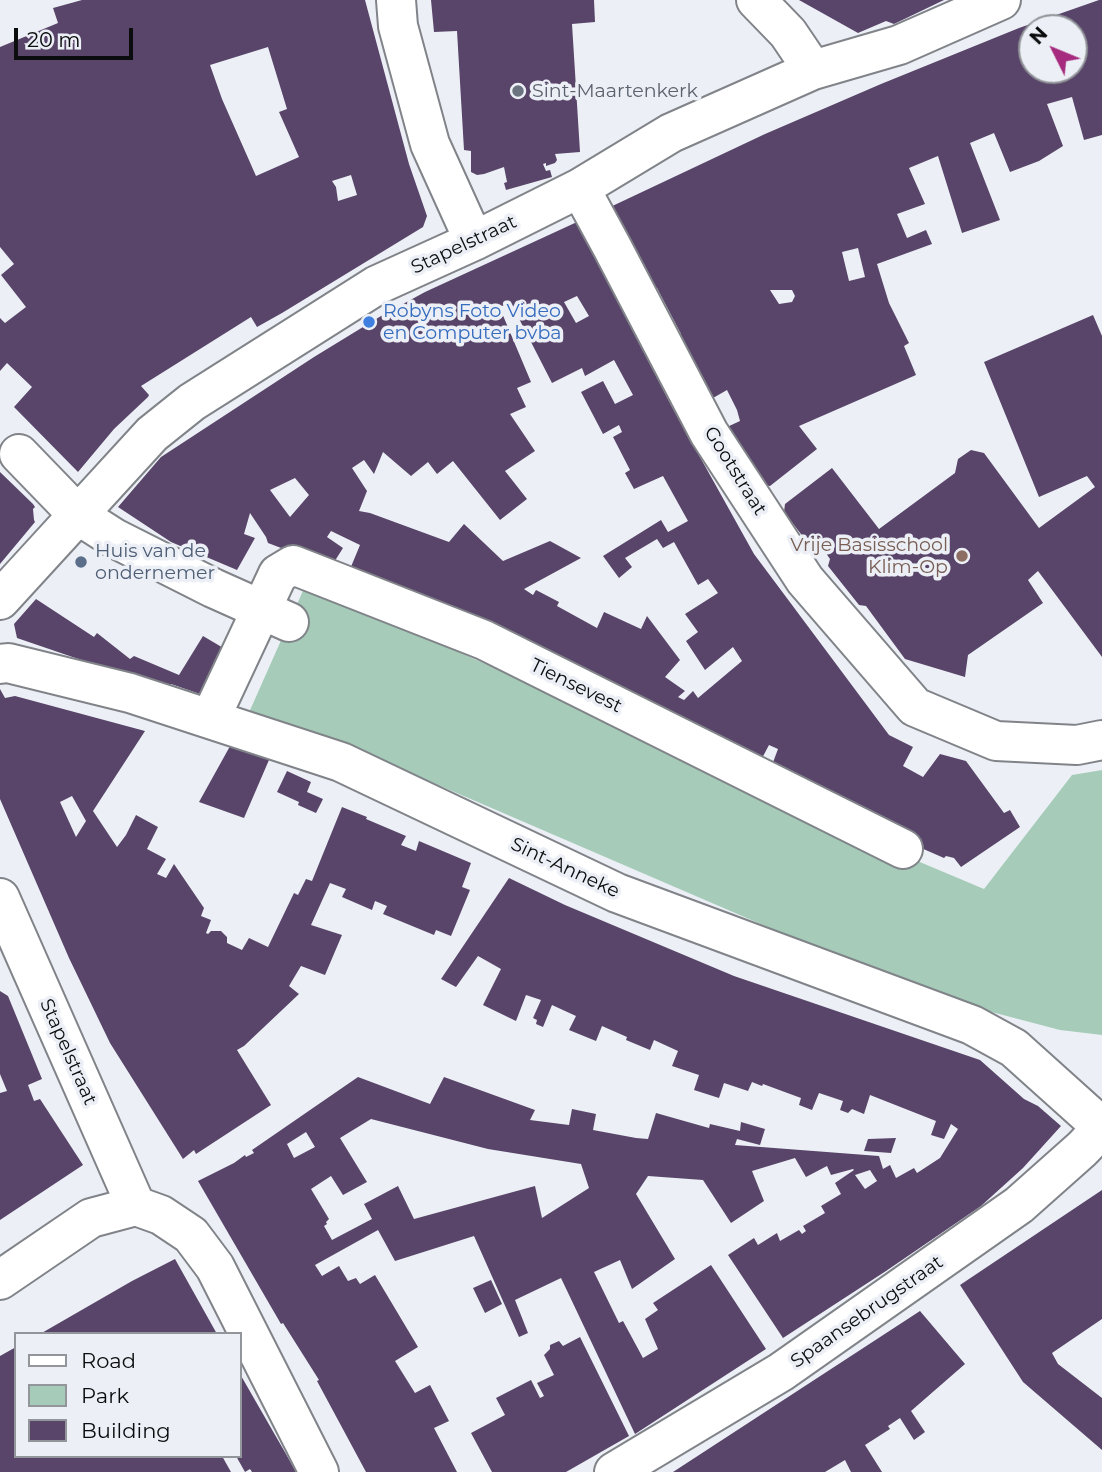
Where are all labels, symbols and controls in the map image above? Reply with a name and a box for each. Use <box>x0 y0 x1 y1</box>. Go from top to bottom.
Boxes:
scale bar <box>18 14 136 58</box>
north arrow <box>1018 14 1088 84</box>
text: N <box>1025 22 1052 49</box>
text: 20 m <box>27 27 81 52</box>
place label: Sint-Maartenkerk <box>532 80 698 102</box>
marker: Sint-Maartenkerk <box>510 83 526 99</box>
street label: Stapelstraat <box>408 211 520 279</box>
place label: Robyns Foto Video en Computer bvba <box>383 300 561 344</box>
marker: Robyns Foto Video en Computer bvba <box>361 314 377 330</box>
street label: Gootstraat <box>699 422 771 520</box>
place label: Vrije Basisschool Klim-Op <box>790 534 948 578</box>
place label: Huis van de ondernemer <box>95 540 215 584</box>
marker: Vrije Basisschool Klim-Op <box>954 548 970 564</box>
marker: Huis van de ondernemer <box>73 554 89 570</box>
street label: Tiensevest <box>526 654 626 718</box>
street label: Sint-Anneke <box>507 833 623 903</box>
street label: Stapelstraat <box>34 995 102 1109</box>
street label: Spaansebrugstraat <box>786 1251 948 1373</box>
legend <box>14 1332 242 1458</box>
text: Road <box>81 1348 136 1373</box>
text: Park <box>81 1383 129 1408</box>
text: Building <box>81 1418 171 1443</box>

